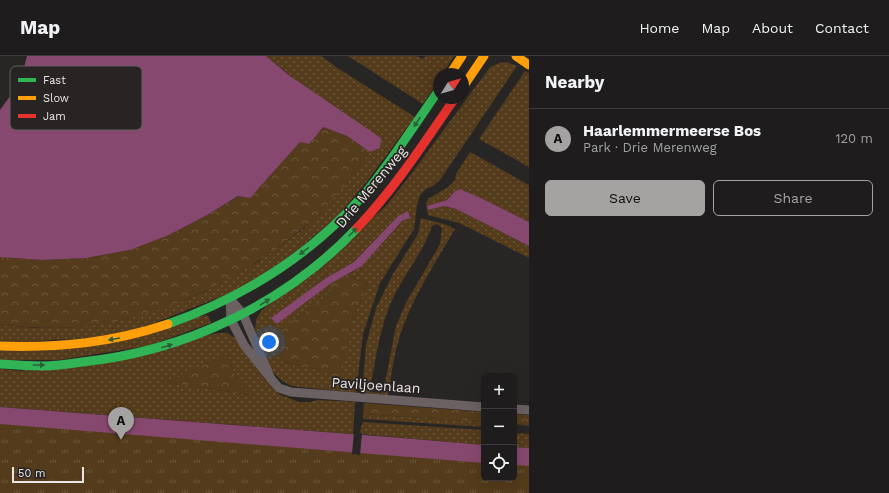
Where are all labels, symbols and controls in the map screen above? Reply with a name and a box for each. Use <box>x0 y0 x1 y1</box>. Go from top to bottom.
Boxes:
text: Map <box>20 16 60 39</box>
text: Home <box>639 20 679 36</box>
text: Map <box>701 20 730 36</box>
text: About <box>752 20 793 36</box>
text: Contact <box>815 20 869 36</box>
legend <box>10 66 142 130</box>
north arrow <box>433 68 469 104</box>
text: Nearby <box>545 72 604 92</box>
text: Fast <box>43 74 66 87</box>
text: Slow <box>43 92 69 105</box>
text: Jam <box>43 110 66 123</box>
one-way arrow <box>413 116 421 127</box>
text: Haarlemmermeerse Bos <box>583 122 761 140</box>
text: A <box>554 131 562 146</box>
text: 120 m <box>835 131 873 146</box>
text: Park · Drie Merenweg <box>583 140 717 155</box>
street label: Drie Merenweg <box>332 143 410 231</box>
button: Save <box>545 180 705 216</box>
button: Share <box>713 180 873 216</box>
one-way arrow <box>348 227 358 237</box>
one-way arrow <box>299 246 310 255</box>
one-way arrow <box>259 298 271 305</box>
your location <box>259 332 279 352</box>
one-way arrow <box>108 336 120 342</box>
one-way arrow <box>161 343 173 349</box>
one-way arrow <box>33 362 46 368</box>
map controls <box>481 373 517 481</box>
button: + <box>481 373 517 409</box>
street label: Paviljoenlaan <box>331 374 421 396</box>
pin: A <box>108 407 134 440</box>
button: − <box>481 409 517 445</box>
button: locate <box>481 445 517 481</box>
scale bar <box>12 465 84 484</box>
text: 50 m <box>18 467 45 480</box>

